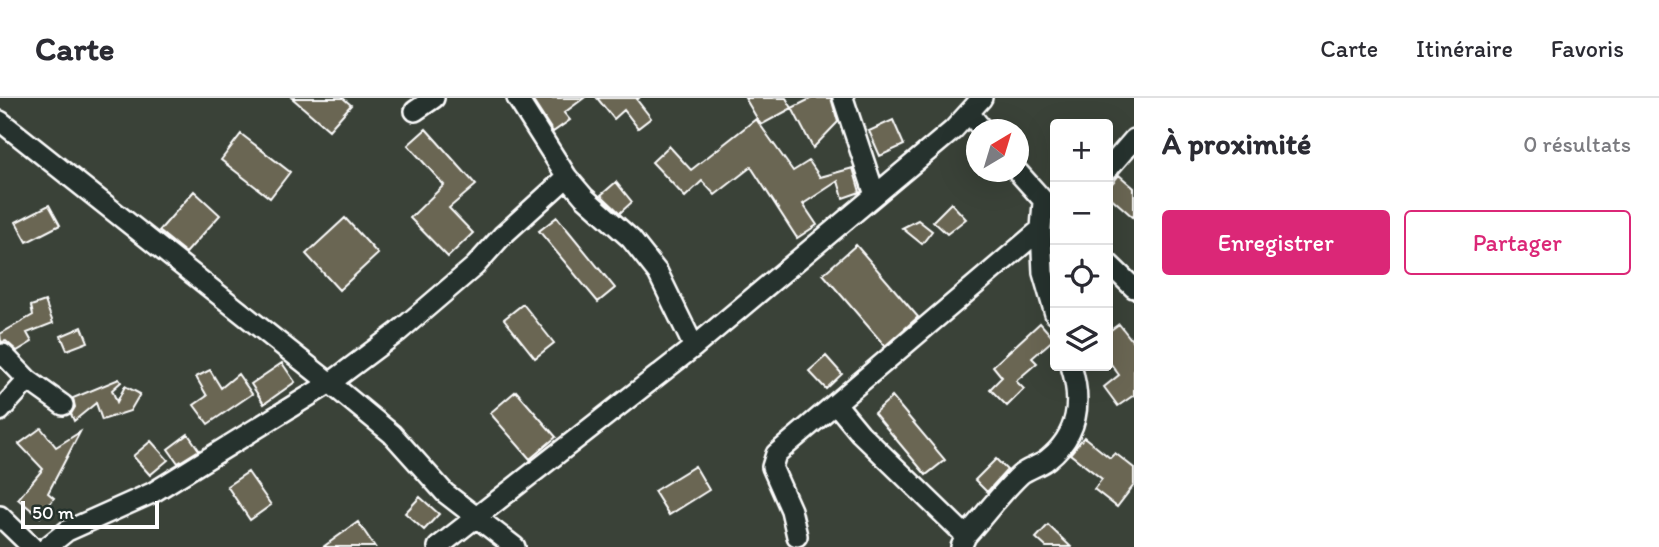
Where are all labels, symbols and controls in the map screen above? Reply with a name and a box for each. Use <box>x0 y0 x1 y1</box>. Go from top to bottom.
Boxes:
text: Carte <box>35 29 115 68</box>
text: Carte <box>1320 34 1378 63</box>
text: Itinéraire <box>1416 34 1513 63</box>
text: Favoris <box>1551 34 1624 63</box>
north arrow <box>966 119 1029 182</box>
map controls <box>1050 119 1113 371</box>
button: + <box>1050 119 1113 182</box>
text: À proximité <box>1162 125 1311 162</box>
text: 0 résultats <box>1523 130 1631 158</box>
button: − <box>1050 182 1113 245</box>
button: Enregistrer <box>1162 210 1390 275</box>
button: Partager <box>1404 210 1631 275</box>
button: locate <box>1050 245 1113 308</box>
button: layers <box>1050 308 1113 371</box>
scale bar <box>21 498 159 530</box>
text: 50 m <box>32 501 74 524</box>

